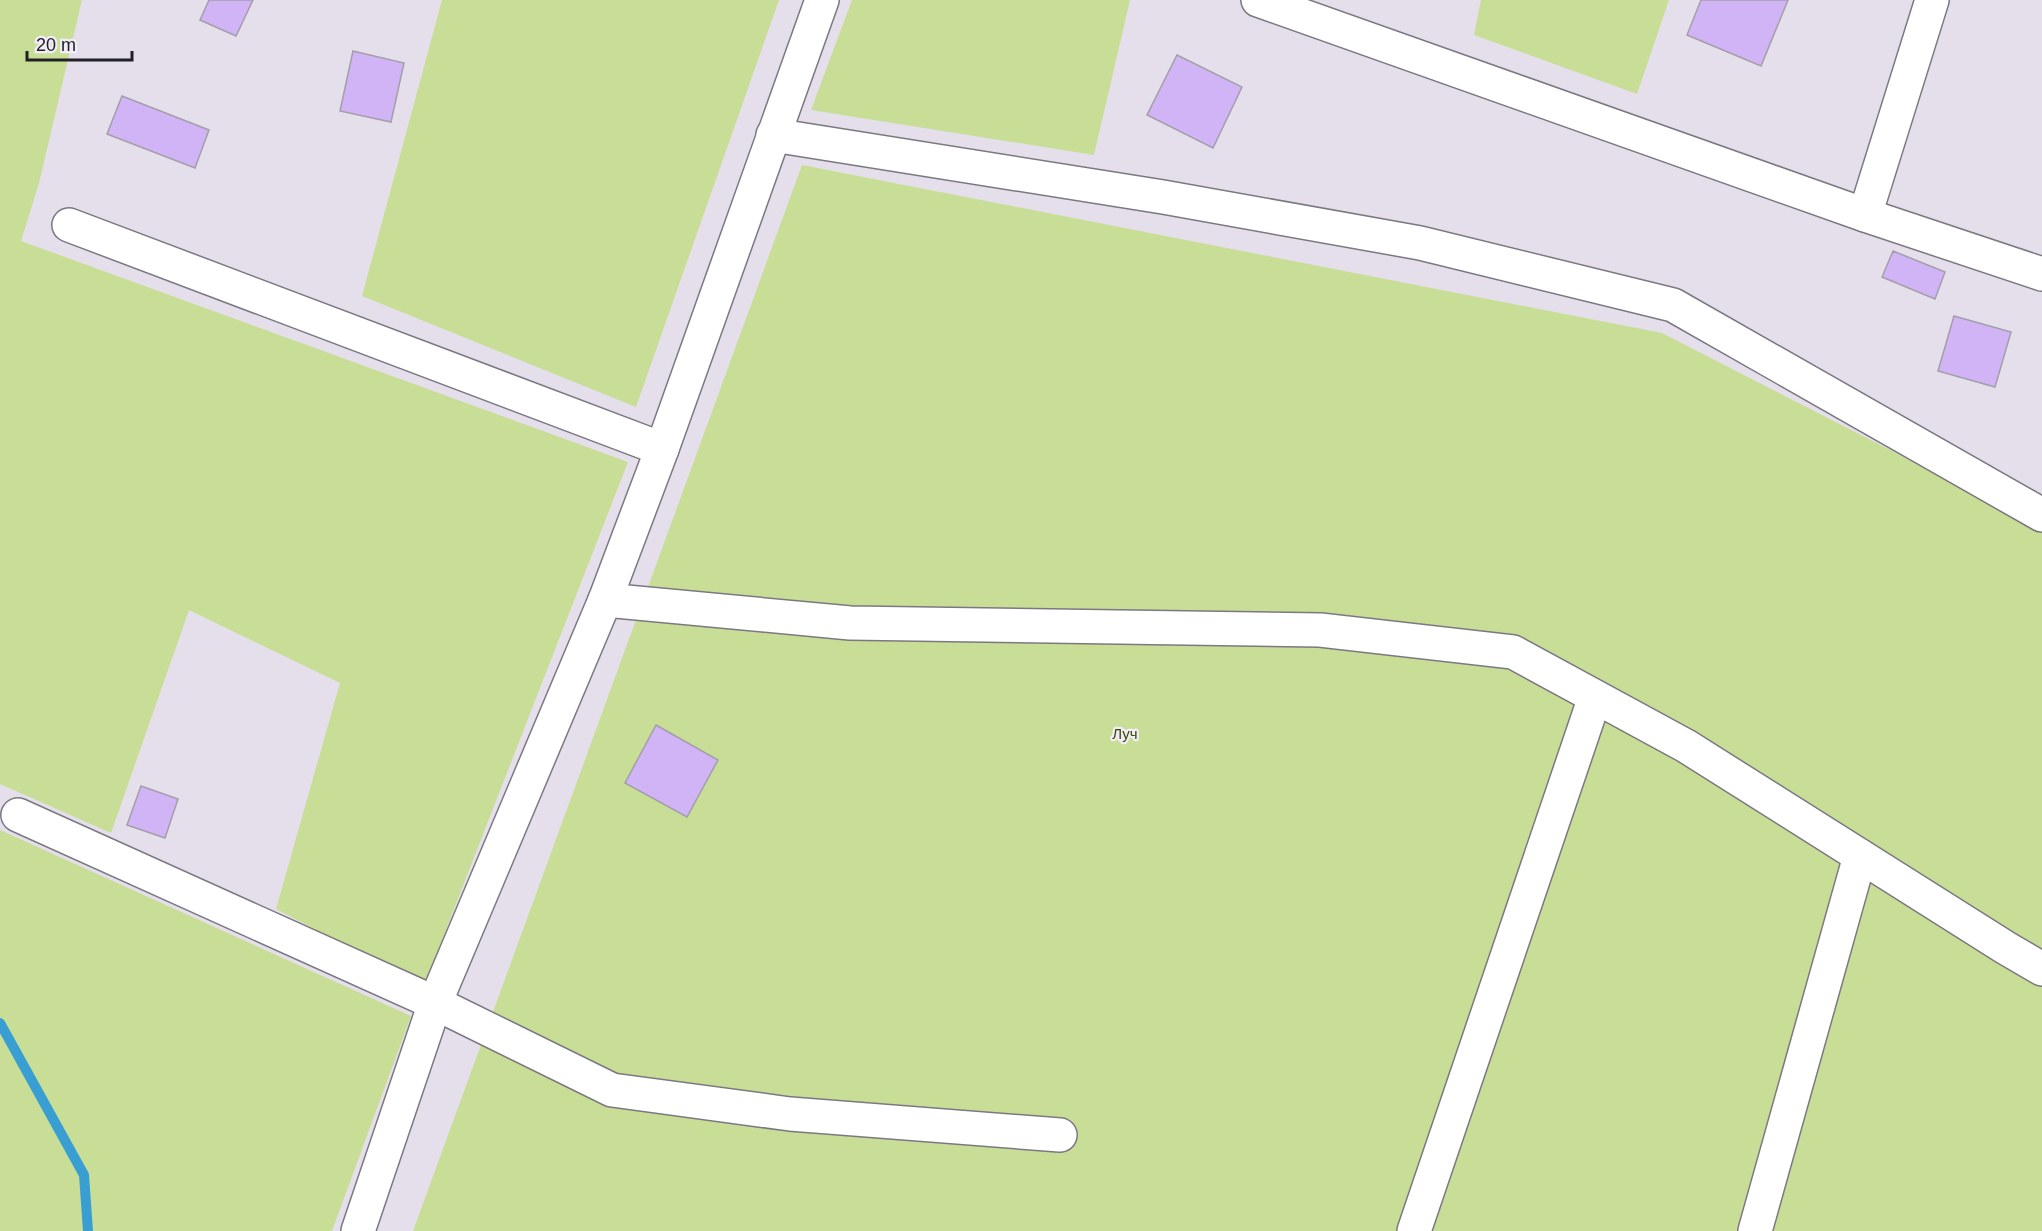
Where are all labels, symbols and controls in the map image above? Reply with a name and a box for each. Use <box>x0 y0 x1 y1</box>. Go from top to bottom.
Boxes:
scale bar <box>27 24 132 62</box>
text: 20 m <box>36 35 76 55</box>
park label: Луч <box>1112 725 1138 742</box>

